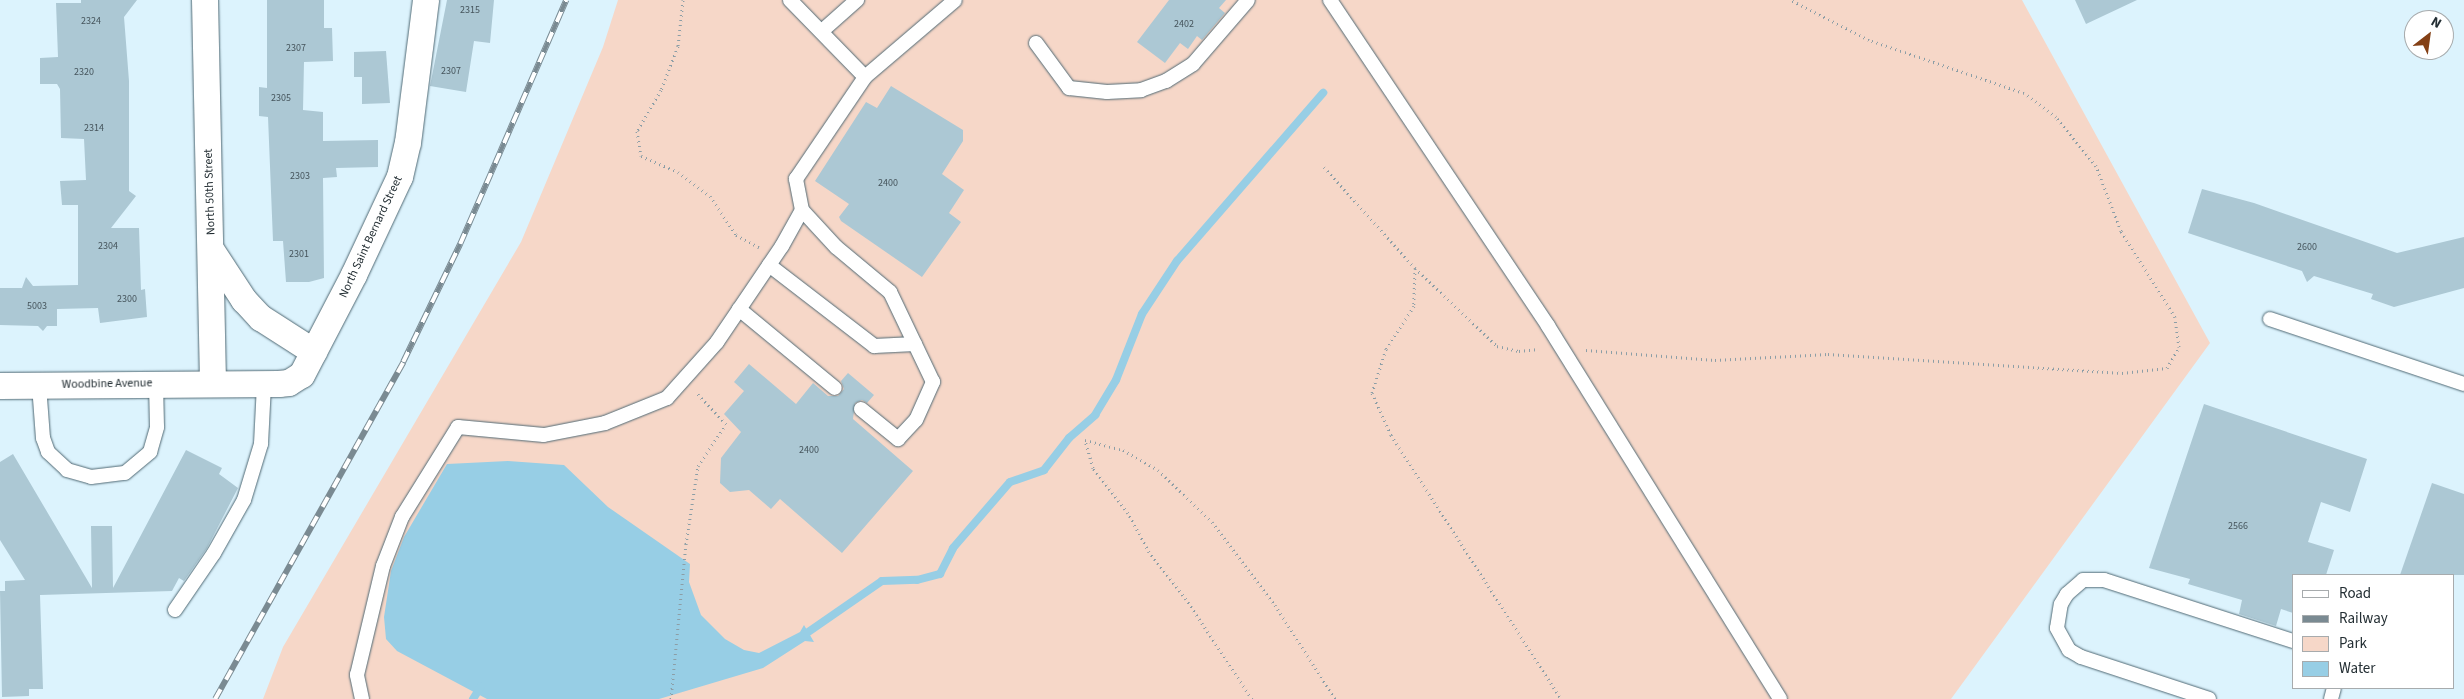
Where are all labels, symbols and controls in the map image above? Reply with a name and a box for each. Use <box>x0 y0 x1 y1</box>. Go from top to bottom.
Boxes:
house number: 2315 <box>460 5 480 17</box>
north arrow <box>2404 10 2454 60</box>
text: N <box>2427 12 2445 34</box>
house number: 2324 <box>81 16 101 28</box>
house number: 2402 <box>1174 19 1194 31</box>
house number: 2307 <box>286 43 306 55</box>
house number: 2307 <box>441 66 461 78</box>
house number: 2320 <box>74 67 94 79</box>
house number: 2305 <box>271 93 291 105</box>
house number: 2314 <box>84 123 104 135</box>
street label: North 50th Street <box>201 149 219 235</box>
house number: 2303 <box>290 171 310 183</box>
street label: North Saint Bernard Street <box>336 174 406 300</box>
house number: 2400 <box>878 178 898 190</box>
house number: 2304 <box>98 241 118 253</box>
house number: 2600 <box>2297 242 2317 254</box>
house number: 2301 <box>289 249 309 261</box>
house number: 2300 <box>117 294 137 306</box>
house number: 5003 <box>27 301 47 313</box>
street label: Woodbine Avenue <box>62 376 152 392</box>
house number: 2400 <box>799 445 819 457</box>
house number: 2566 <box>2228 521 2248 533</box>
legend <box>2292 574 2454 689</box>
text: Road <box>2339 583 2371 604</box>
text: Railway <box>2339 608 2388 629</box>
text: Park <box>2339 633 2367 654</box>
text: Water <box>2339 658 2375 679</box>

